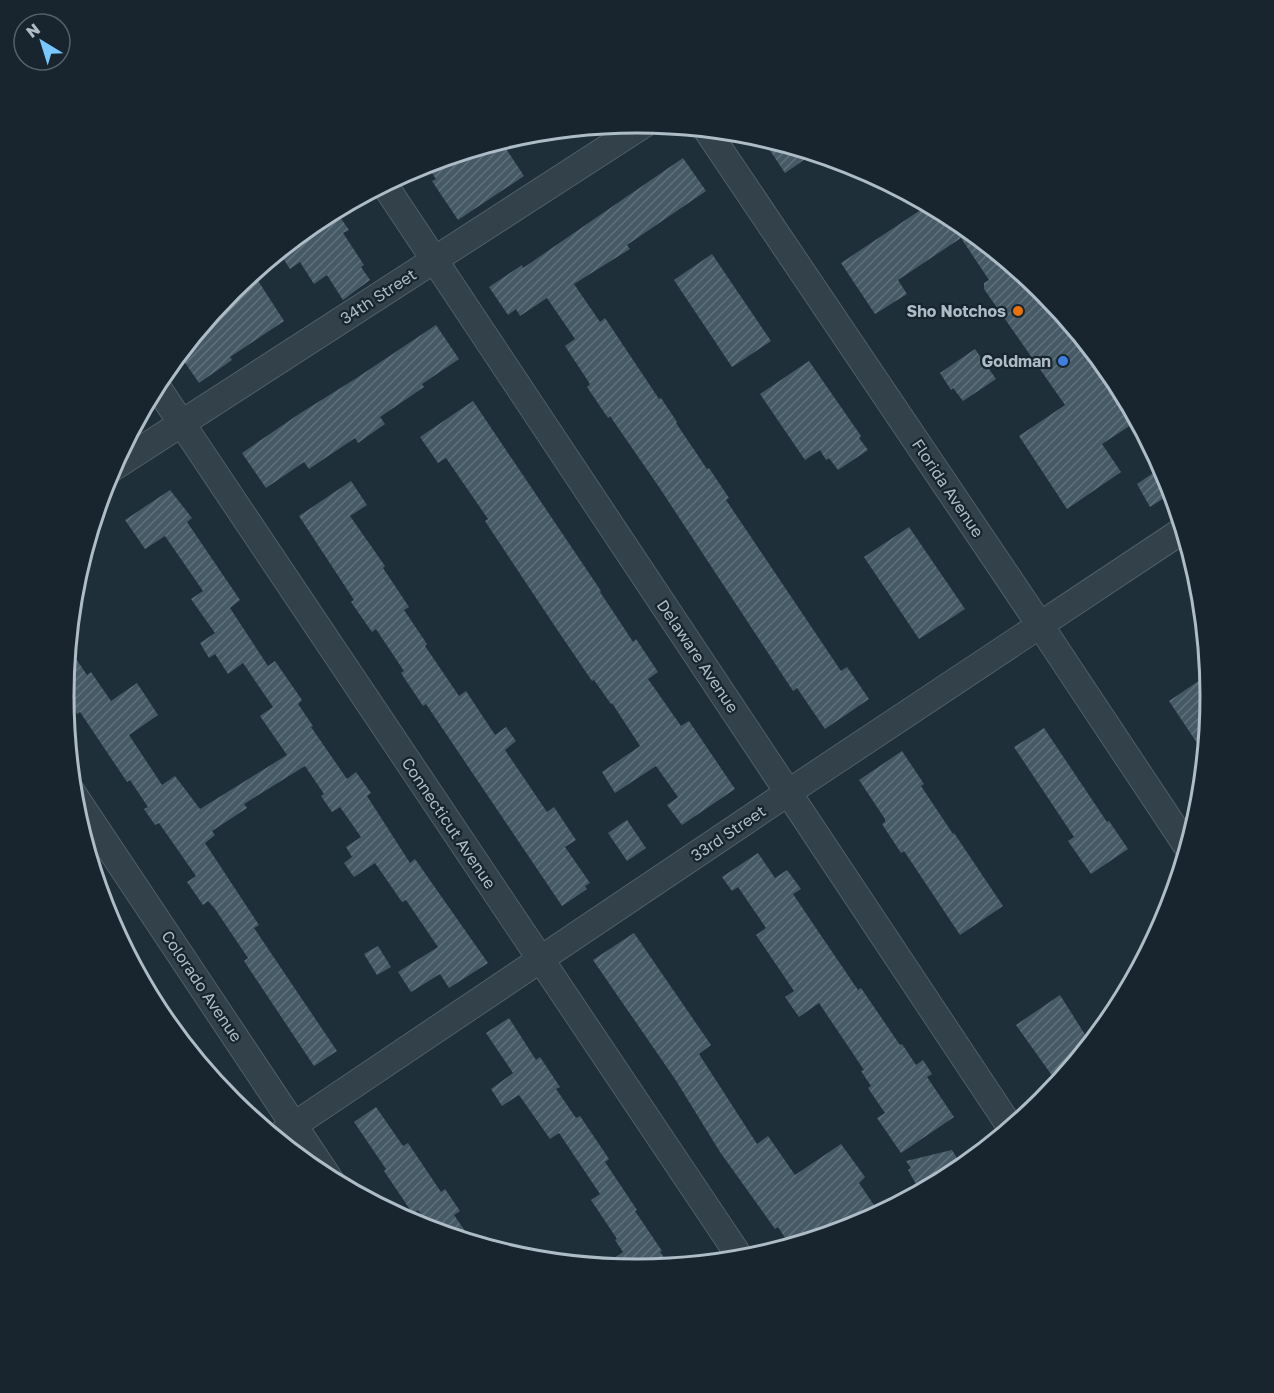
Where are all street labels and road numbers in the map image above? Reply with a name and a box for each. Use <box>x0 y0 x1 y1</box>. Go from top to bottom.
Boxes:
street label: 34th Street <box>336 264 420 328</box>
street label: Florida Avenue <box>908 435 988 541</box>
street label: Delaware Avenue <box>653 596 743 716</box>
street label: Connecticut Avenue <box>398 754 500 892</box>
street label: 33rd Street <box>687 801 769 865</box>
street label: Colorado Avenue <box>157 926 247 1046</box>

